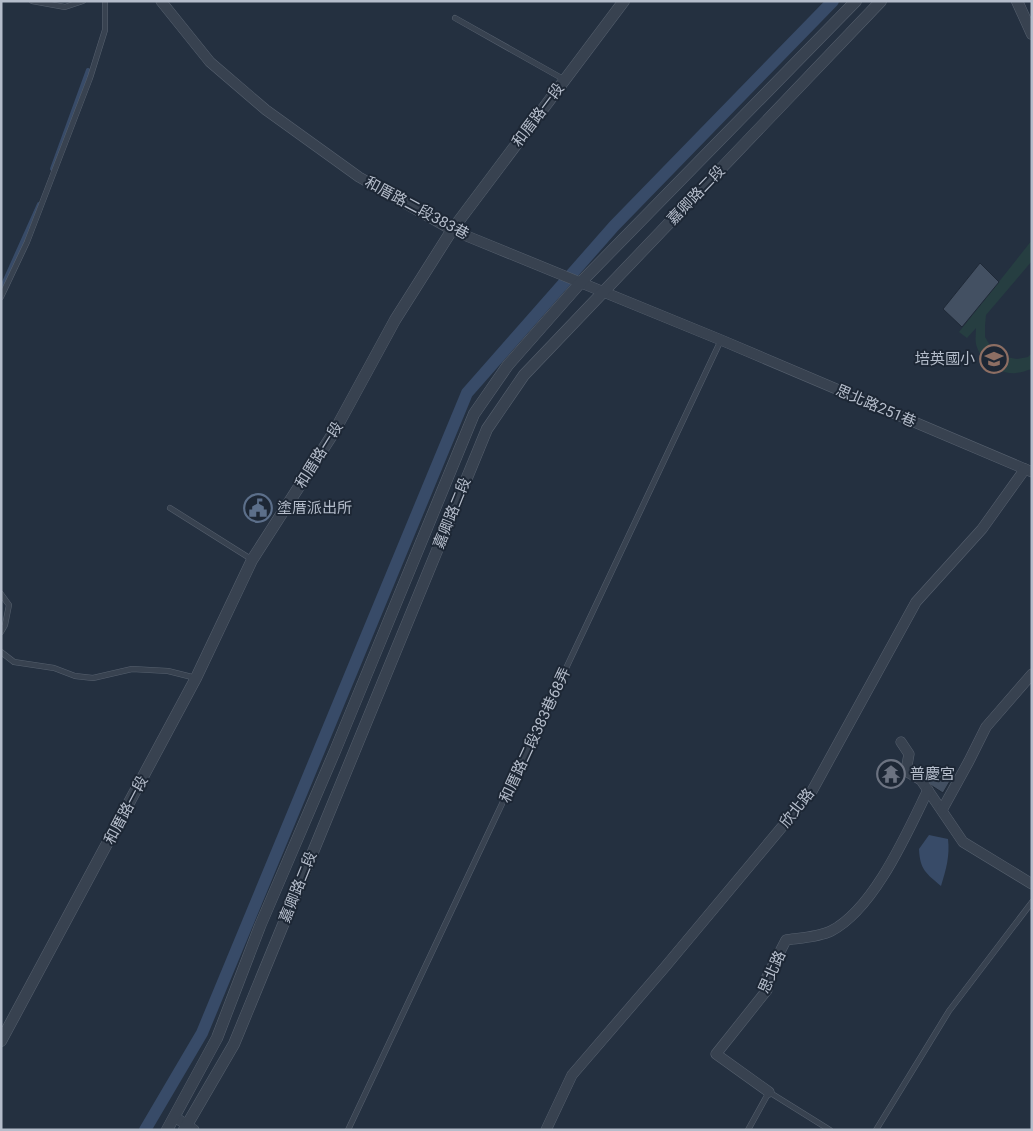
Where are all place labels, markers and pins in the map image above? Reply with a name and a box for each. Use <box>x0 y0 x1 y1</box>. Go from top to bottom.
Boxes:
school or university icon: 培英國小 <box>979 344 1009 374</box>
place label: 培英國小 <box>915 350 975 368</box>
public building icon: 塗厝派出所 <box>243 493 273 523</box>
place label: 塗厝派出所 <box>277 499 352 517</box>
temple icon: 普慶宮 <box>876 759 906 789</box>
place label: 普慶宮 <box>910 765 955 783</box>

